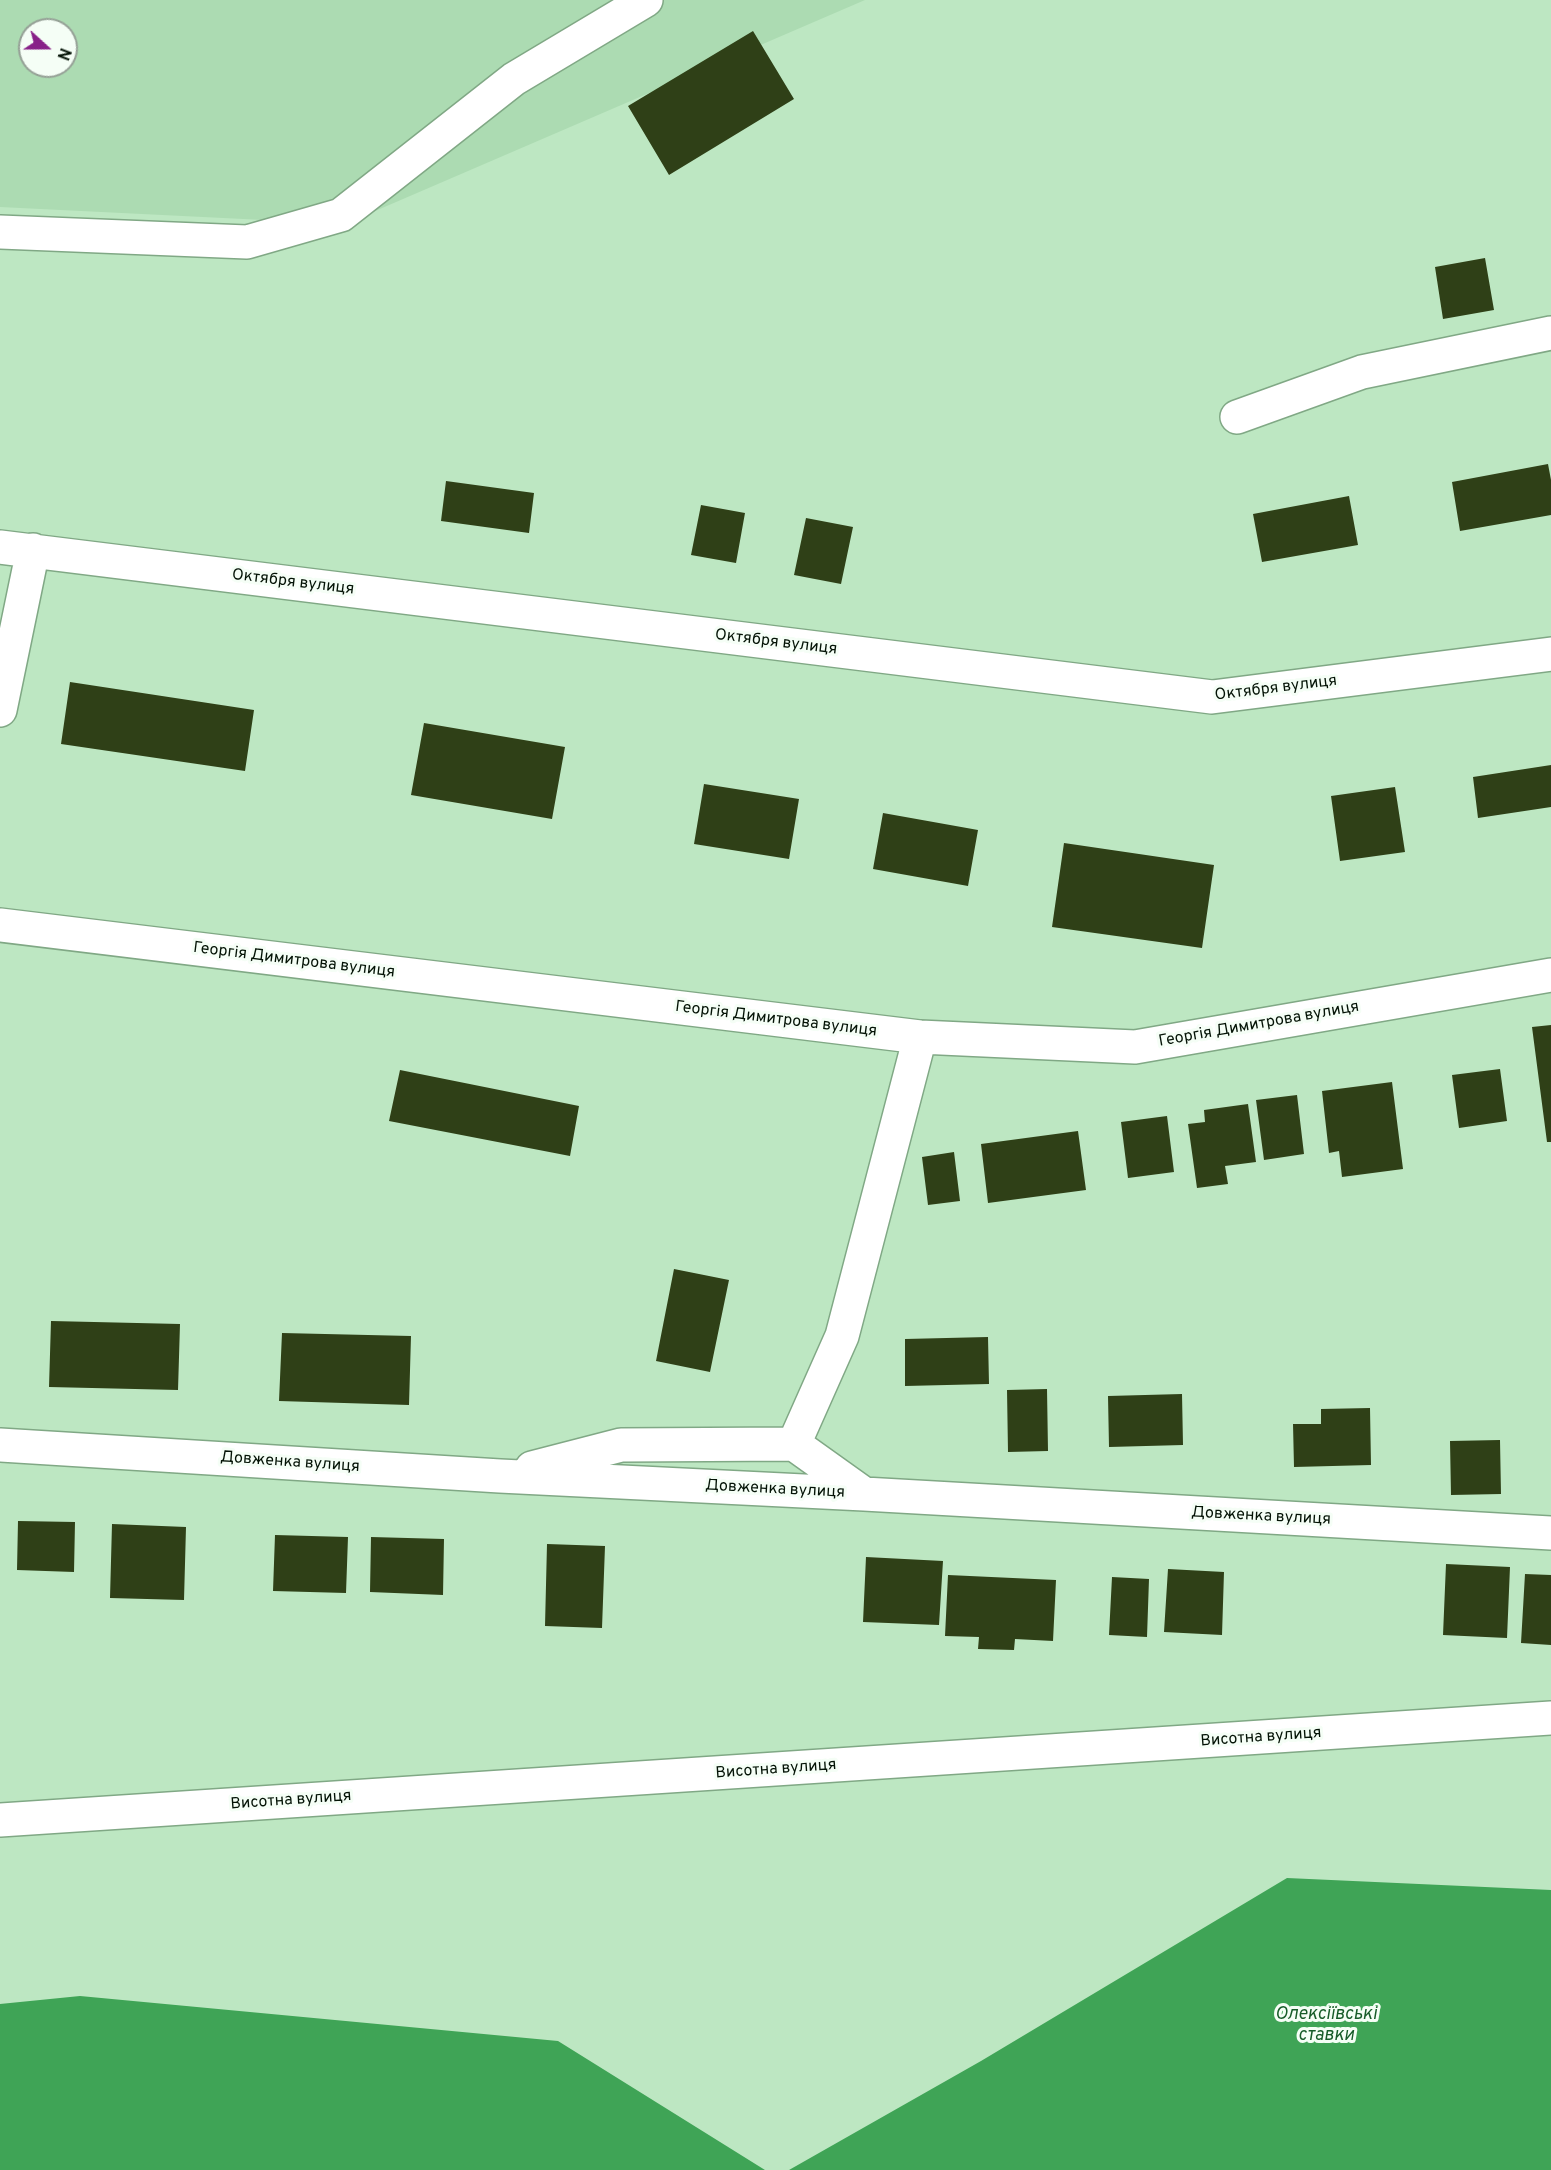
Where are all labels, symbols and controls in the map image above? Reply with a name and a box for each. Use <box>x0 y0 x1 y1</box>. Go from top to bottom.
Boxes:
north arrow <box>18 18 78 78</box>
text: N <box>52 45 74 63</box>
street label: Октября вулиця <box>231 566 355 600</box>
street label: Октября вулиця <box>714 626 838 660</box>
street label: Октября вулиця <box>1214 672 1338 706</box>
street label: Георгія Димитрова вулиця <box>192 939 396 983</box>
street label: Георгія Димитрова вулиця <box>674 998 878 1042</box>
street label: Георгія Димитрова вулиця <box>1157 998 1361 1052</box>
street label: Довженка вулиця <box>220 1449 360 1477</box>
street label: Довженка вулиця <box>705 1477 845 1503</box>
street label: Довженка вулиця <box>1191 1504 1331 1530</box>
street label: Висотна вулиця <box>1200 1724 1322 1752</box>
street label: Висотна вулиця <box>715 1756 837 1784</box>
street label: Висотна вулиця <box>230 1787 352 1815</box>
water label: Олексіївські ставки <box>1275 2004 1377 2046</box>

